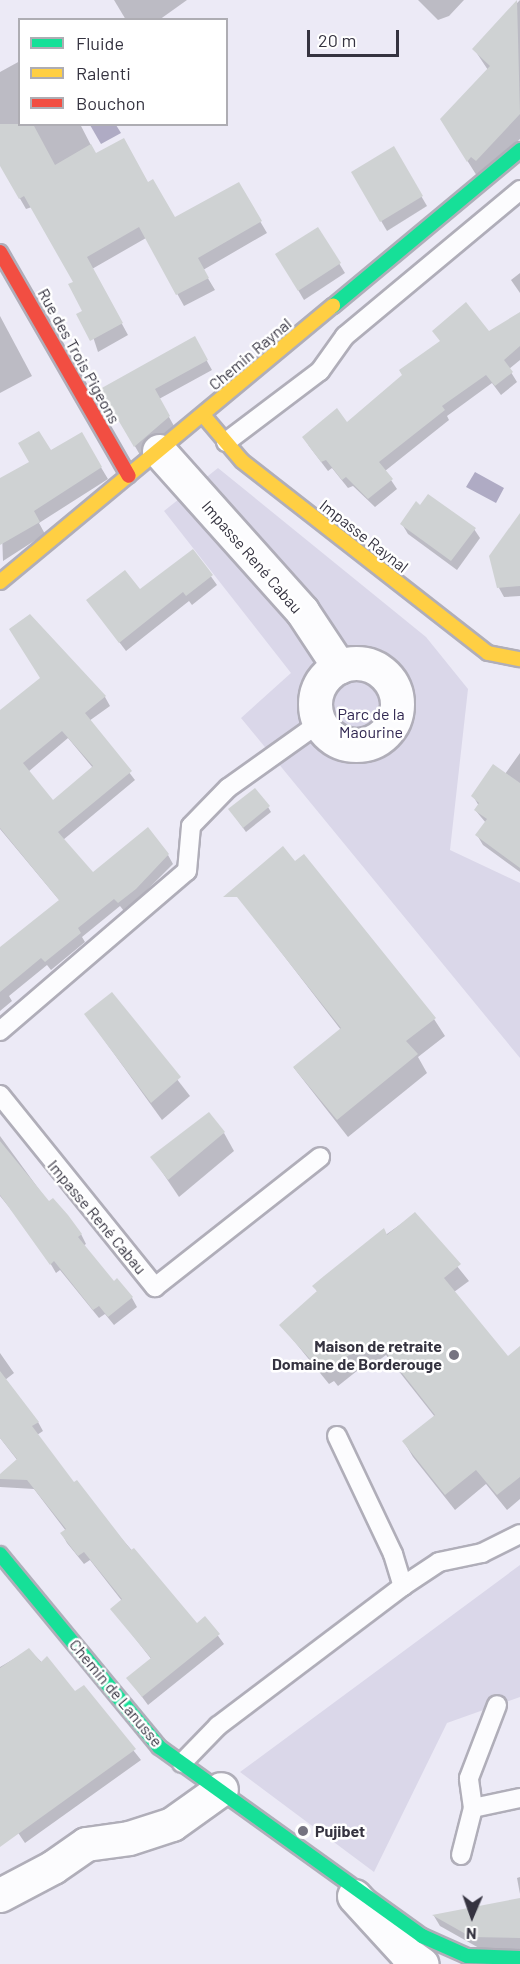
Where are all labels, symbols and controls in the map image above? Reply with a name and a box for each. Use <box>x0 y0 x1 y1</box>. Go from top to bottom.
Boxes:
legend <box>18 18 228 126</box>
scale bar <box>310 18 402 56</box>
text: 20 m <box>318 29 356 51</box>
text: Fluide <box>76 32 124 54</box>
text: Ralenti <box>76 62 131 84</box>
text: Bouchon <box>76 92 145 114</box>
street label: Rue des Trois Pigeons <box>34 285 124 427</box>
street label: Chemin Raynal <box>205 314 295 394</box>
street label: Impasse Raynal <box>316 495 412 577</box>
street label: Impasse René Cabau <box>198 497 306 617</box>
park label: Parc de la Maourine <box>337 704 405 742</box>
street label: Impasse René Cabau <box>44 1156 150 1278</box>
place label: Maison de retraite Domaine de Borderouge <box>272 1336 442 1374</box>
marker: Maison de retraite Domaine de Borderouge <box>447 1348 461 1362</box>
street label: Chemin de Lanusse <box>65 1635 167 1751</box>
place label: Pujibet <box>315 1821 365 1841</box>
marker: Pujibet <box>296 1824 310 1838</box>
north arrow <box>442 1886 502 1946</box>
text: N <box>466 1925 477 1944</box>

